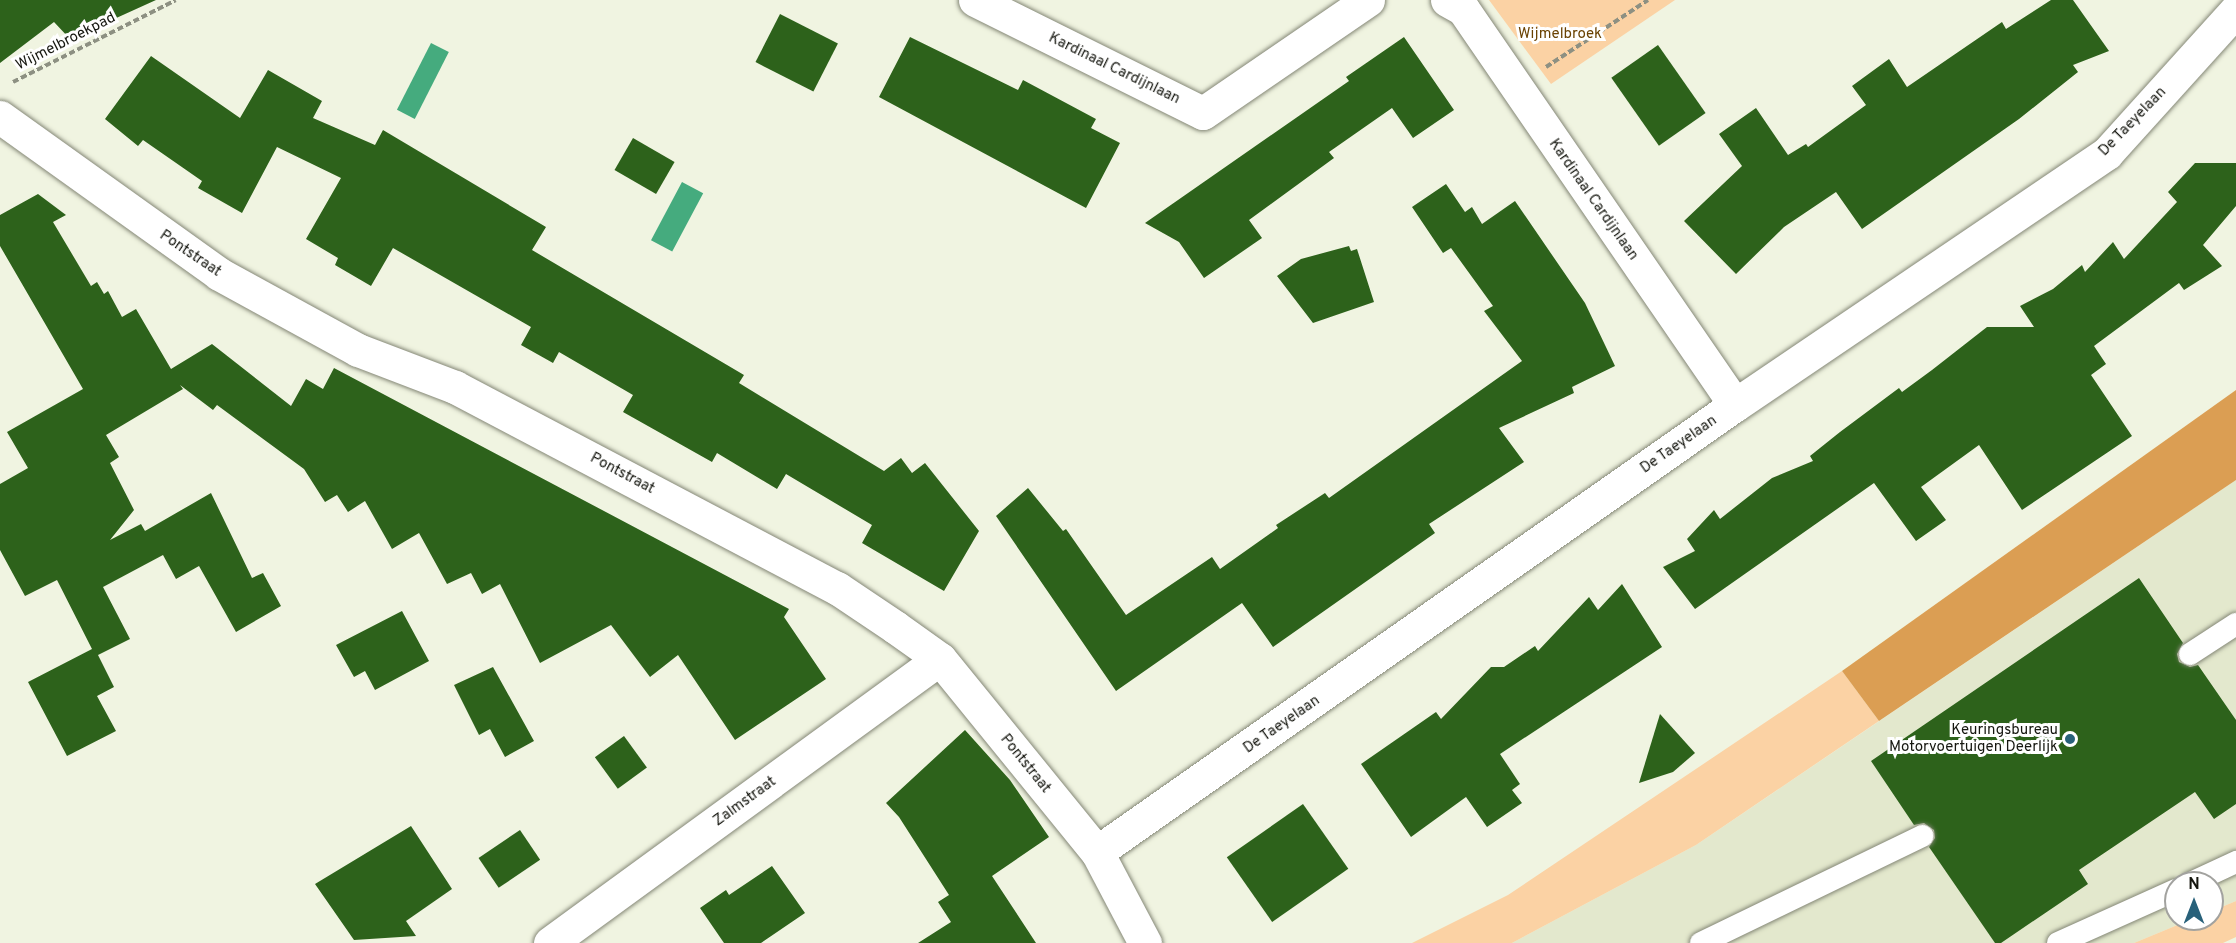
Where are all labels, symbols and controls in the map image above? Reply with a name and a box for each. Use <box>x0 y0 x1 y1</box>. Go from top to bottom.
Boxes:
street label: Wijmelbroekpad <box>13 9 119 75</box>
park label: Wijmelbroek <box>1518 26 1602 44</box>
street label: Kardinaal Cardijnlaan <box>1045 29 1183 109</box>
street label: De Taeyelaan <box>2095 83 2171 161</box>
street label: Kardinaal Cardijnlaan <box>1544 136 1642 264</box>
street label: Pontstraat <box>156 227 224 281</box>
street label: De Taeyelaan <box>1637 412 1721 478</box>
street label: Pontstraat <box>587 450 657 498</box>
street label: De Taeyelaan <box>1240 692 1324 758</box>
place label: Keuringsbureau Motorvoertuigen Deerlijk <box>1889 721 2058 756</box>
street label: Pontstraat <box>996 731 1054 797</box>
marker: Keuringsbureau Motorvoertuigen Deerlijk <box>2063 732 2077 746</box>
street label: Zalmstraat <box>710 773 780 831</box>
north arrow <box>2164 871 2224 931</box>
text: N <box>2188 875 2200 895</box>

